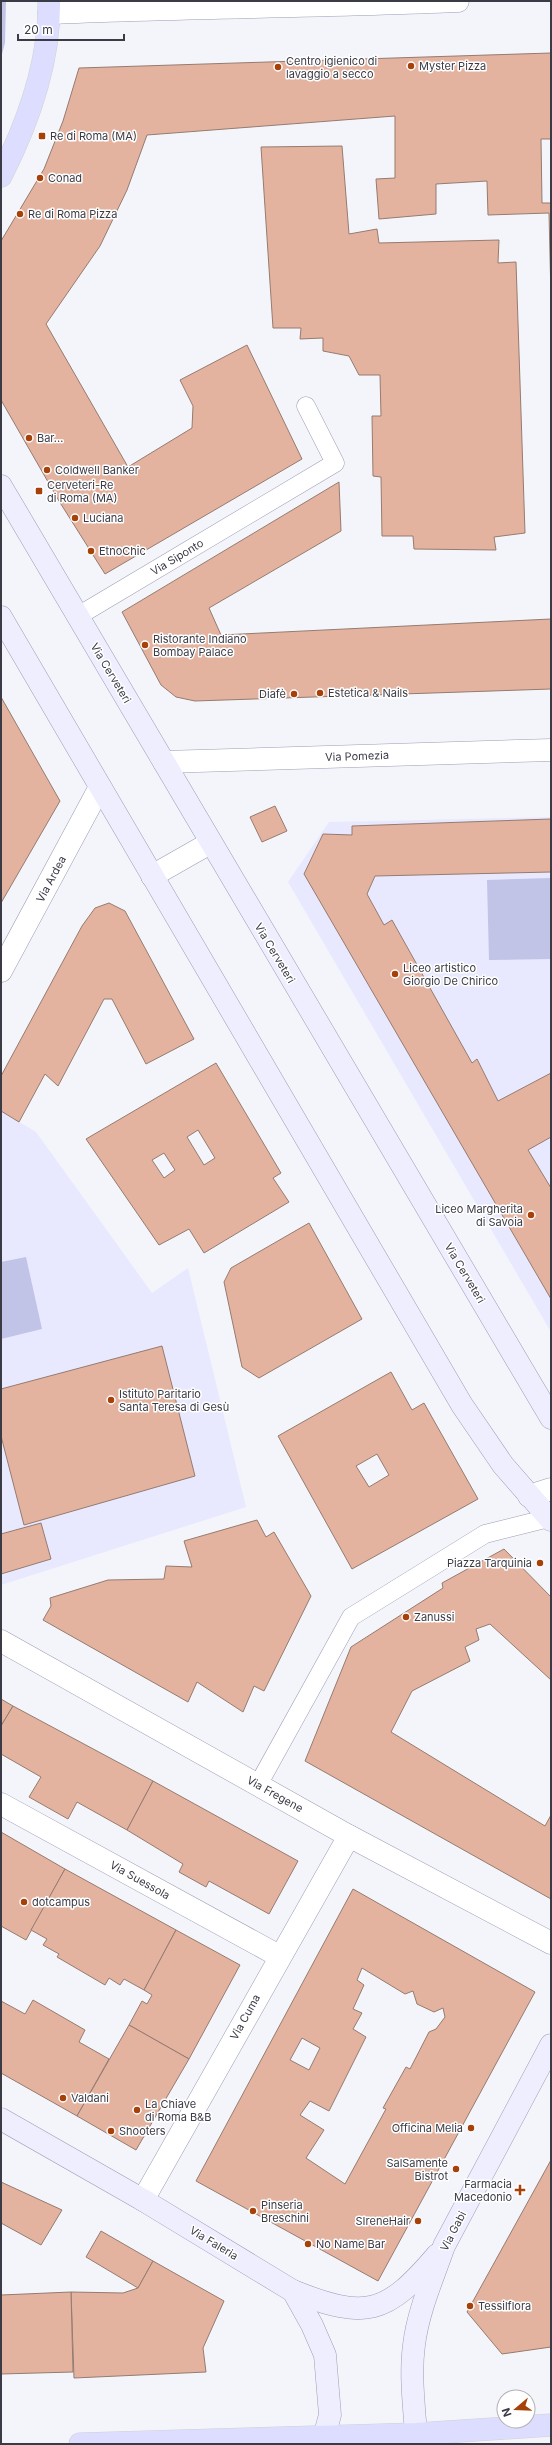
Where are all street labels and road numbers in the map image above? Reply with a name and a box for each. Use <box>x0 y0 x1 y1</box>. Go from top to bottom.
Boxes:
street label: Via Siponto <box>148 536 206 578</box>
street label: Via Cerveteri <box>88 640 134 706</box>
street label: Via Pomezia <box>325 748 389 764</box>
street label: Via Ardea <box>33 853 69 905</box>
street label: Via Cerveteri <box>252 920 298 986</box>
street label: Via Cerveteri <box>442 1240 488 1306</box>
street label: Via Fregene <box>244 1773 306 1815</box>
street label: Via Suessola <box>107 1858 173 1902</box>
street label: Via Cuma <box>227 1992 263 2042</box>
street label: Via Gabi <box>437 2209 469 2253</box>
street label: Via Faleria <box>187 2223 241 2263</box>

